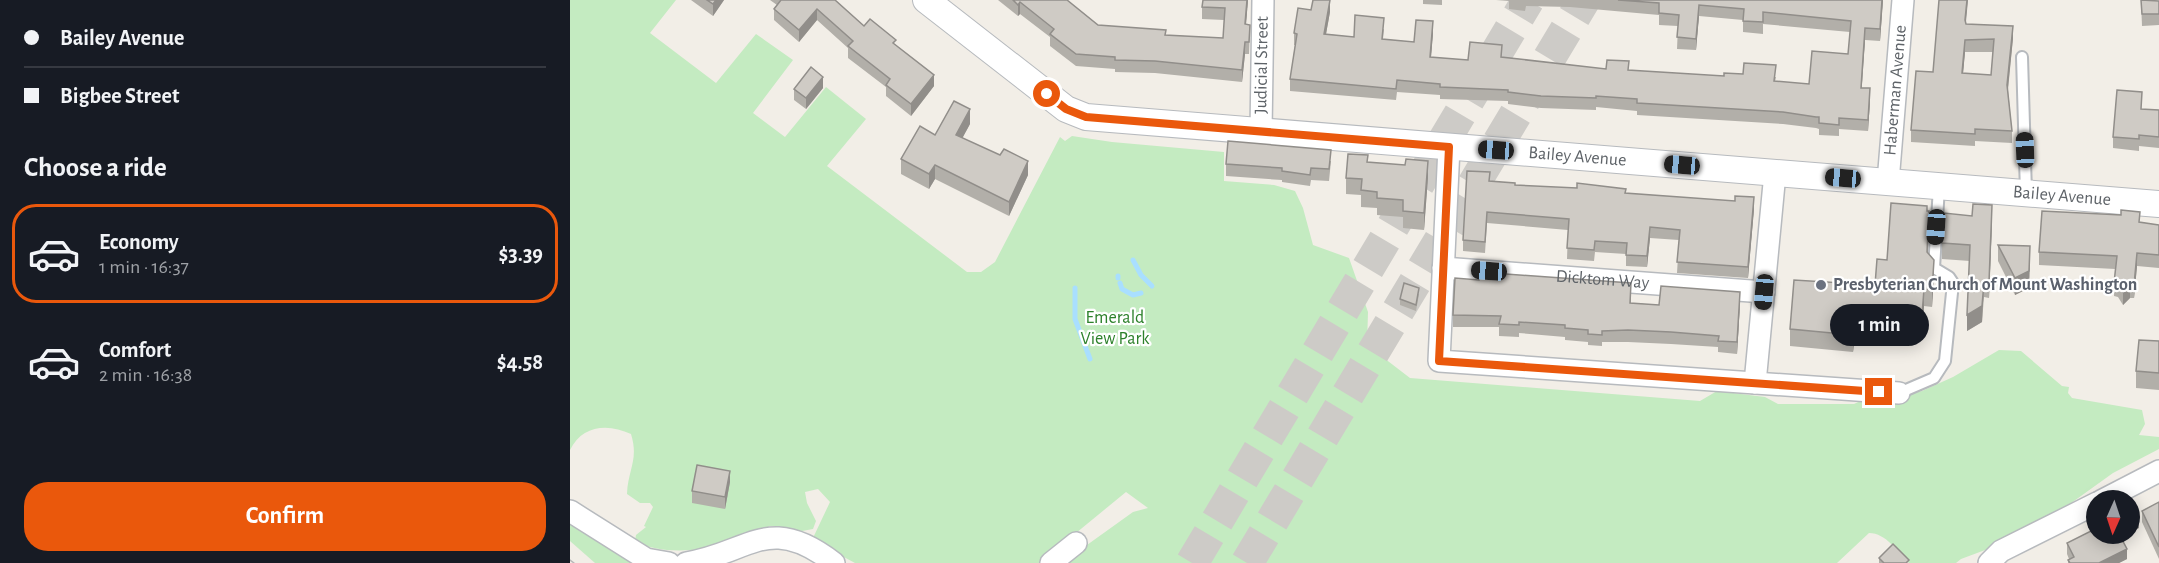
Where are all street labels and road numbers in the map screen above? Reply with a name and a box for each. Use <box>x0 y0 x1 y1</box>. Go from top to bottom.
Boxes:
street label: Judicial Street <box>1252 16 1272 114</box>
street label: Haberman Avenue <box>1881 24 1910 156</box>
street label: Bailey Avenue <box>1528 144 1627 170</box>
street label: Bailey Avenue <box>2012 183 2112 209</box>
street label: Dicktom Way <box>1555 267 1650 292</box>

